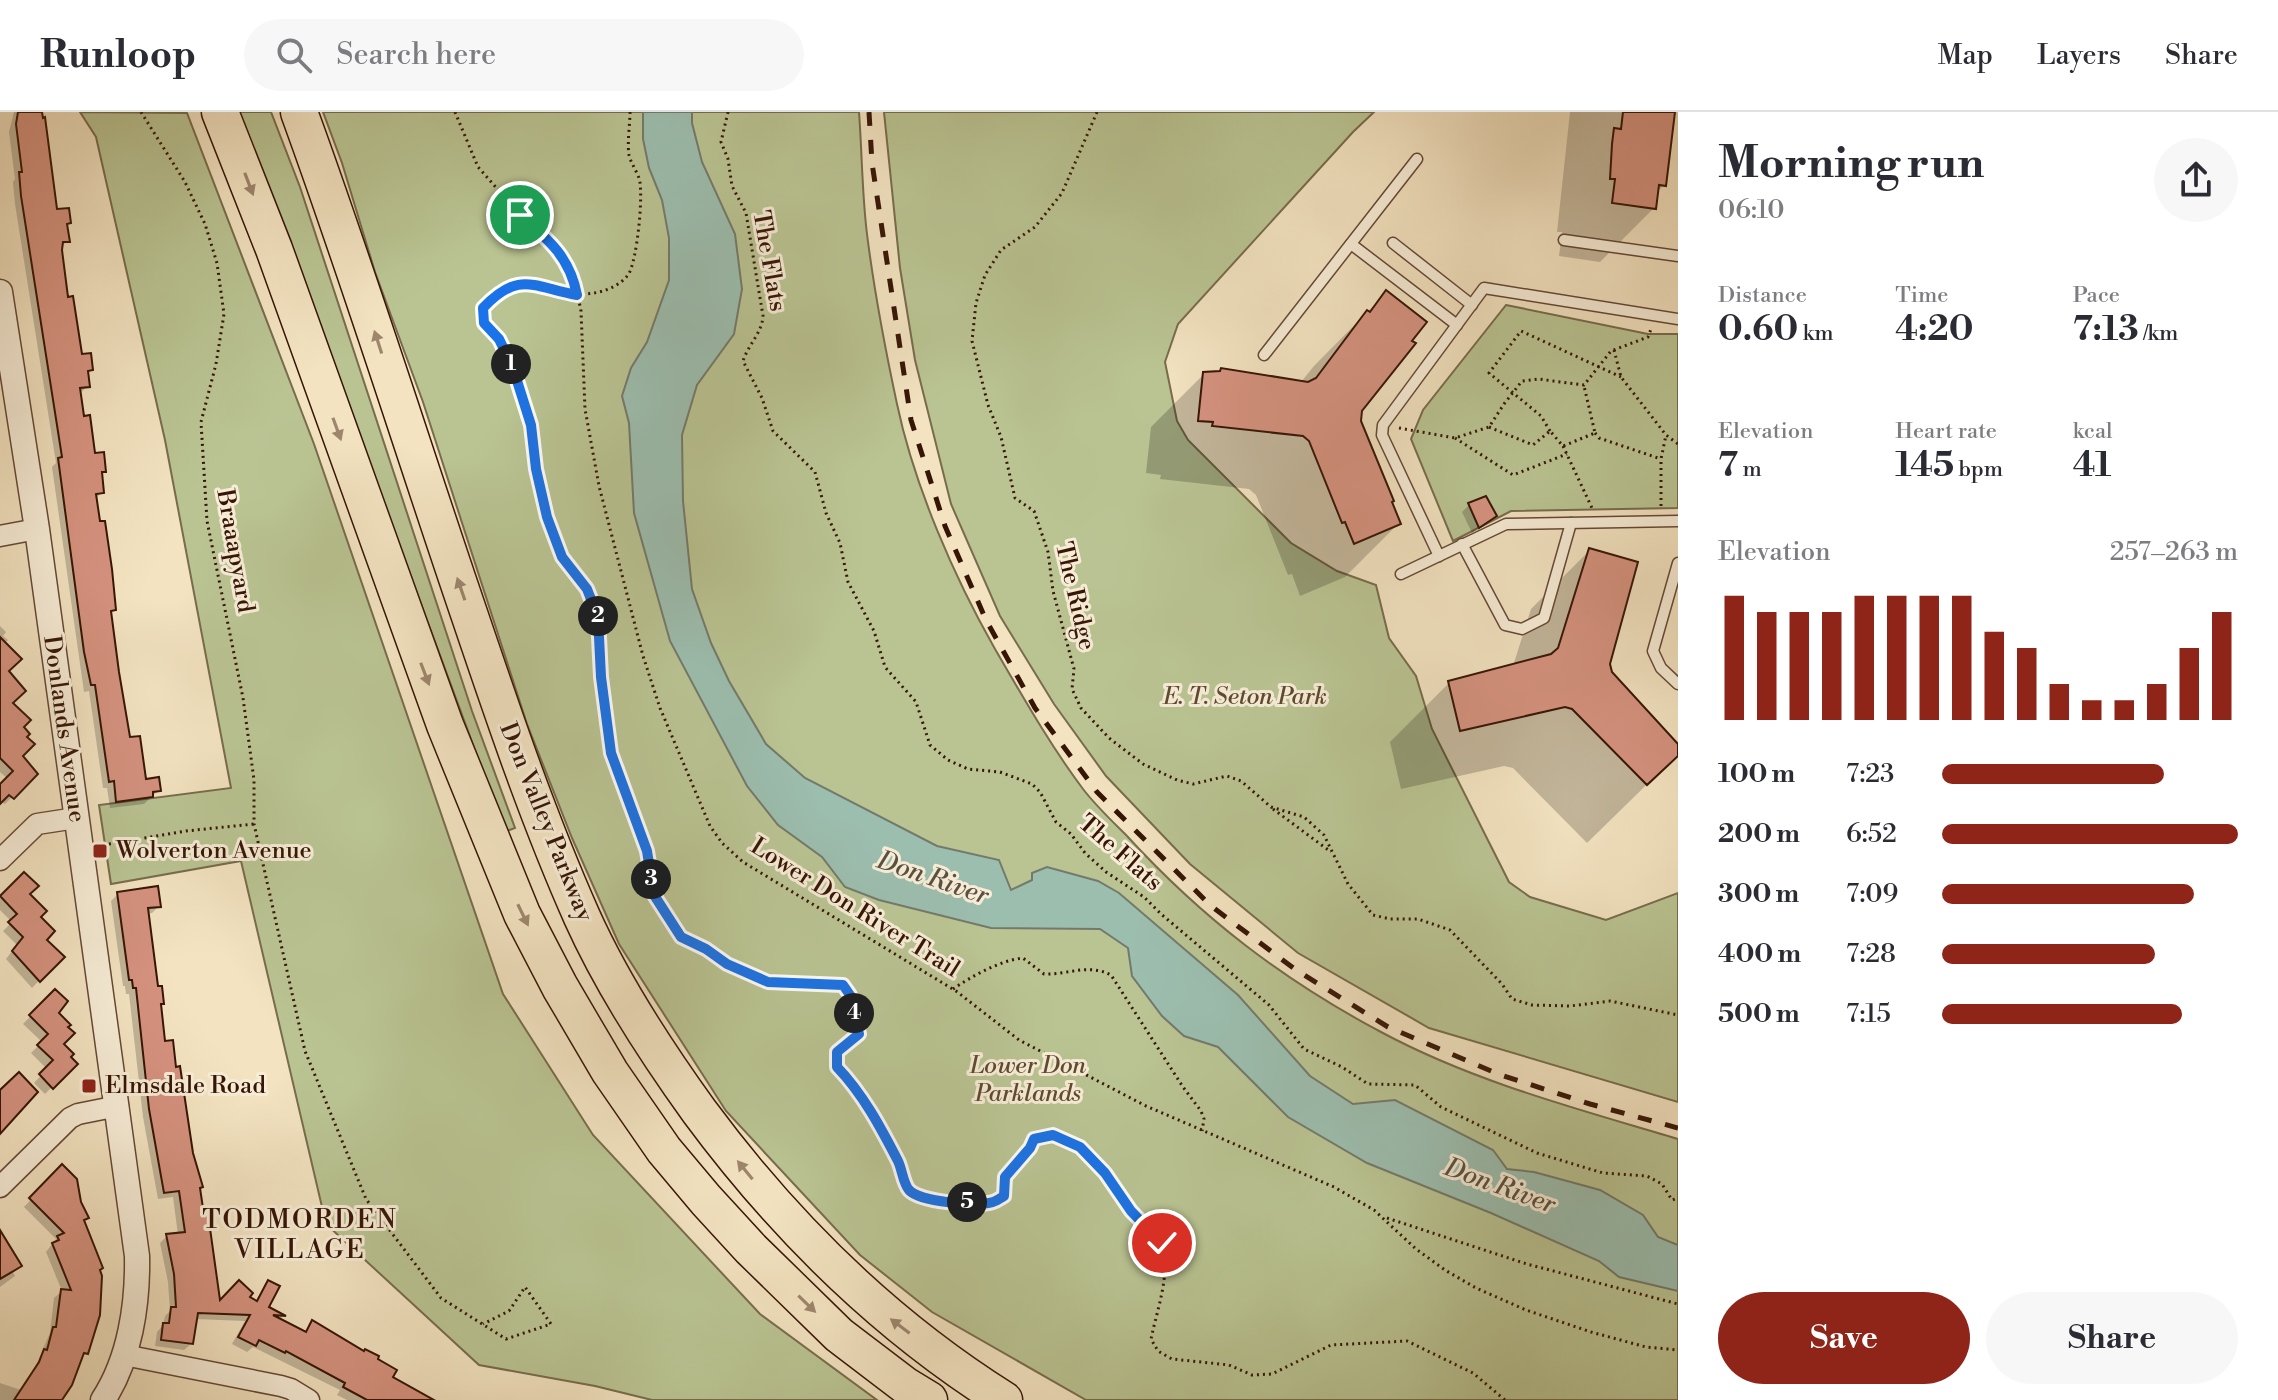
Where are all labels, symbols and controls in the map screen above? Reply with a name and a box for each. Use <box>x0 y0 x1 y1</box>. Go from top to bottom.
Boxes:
search box <box>244 19 804 91</box>
text: Runloop <box>40 32 196 79</box>
icon: search <box>272 33 316 77</box>
text: Search here <box>336 36 496 74</box>
text: Map <box>1938 38 1993 73</box>
text: Layers <box>2037 38 2121 73</box>
text: Share <box>2165 38 2238 73</box>
text: Morning run <box>1718 136 1984 191</box>
button: share <box>2154 138 2238 222</box>
one-way arrow <box>243 173 256 197</box>
pin <box>486 181 554 249</box>
icon: arrive <box>498 193 542 237</box>
text: 06:10 <box>1718 194 1784 226</box>
street label: The Flats <box>745 208 793 314</box>
text: Distance <box>1718 282 1807 309</box>
text: Time <box>1895 282 1948 309</box>
text: Pace <box>2073 282 2120 309</box>
text: 0.60 <box>1718 309 1798 351</box>
text: 4:20 <box>1895 309 1973 351</box>
text: 7:13 <box>2073 309 2139 351</box>
text: km <box>1798 320 1833 347</box>
text: /km <box>2139 320 2178 347</box>
one-way arrow <box>372 330 384 354</box>
pin: 1 <box>491 344 531 384</box>
text: 1 <box>506 350 516 377</box>
one-way arrow <box>331 417 344 441</box>
text: Elevation <box>1718 418 1813 445</box>
text: Heart rate <box>1895 418 1997 445</box>
text: kcal <box>2073 418 2113 445</box>
text: 7 <box>1718 445 1738 487</box>
text: 145 <box>1895 445 1954 487</box>
text: 41 <box>2073 445 2111 487</box>
text: m <box>1738 456 1762 483</box>
text: bpm <box>1954 456 2003 483</box>
street label: Braaapyard <box>209 486 261 615</box>
text: Elevation <box>1718 536 1831 568</box>
text: 257–263 m <box>2110 536 2238 568</box>
street label: The Ridge <box>1048 539 1102 653</box>
one-way arrow <box>455 577 467 601</box>
pin: 2 <box>578 596 618 636</box>
text: 2 <box>591 602 605 629</box>
street label: Donlands Avenue <box>36 634 92 824</box>
one-way arrow <box>419 662 432 686</box>
park label: E. T. Seton Park <box>1162 682 1327 712</box>
street label: Don Valley Parkway <box>492 718 600 926</box>
text: 100 m <box>1718 758 1795 790</box>
text: 7:23 <box>1846 758 1894 790</box>
street label: The Flats <box>1072 808 1168 898</box>
text: 200 m <box>1718 818 1800 850</box>
text: 6:52 <box>1846 818 1897 850</box>
street label: Lower Don River Trail <box>745 831 965 985</box>
place label: Wolverton Avenue <box>115 836 312 866</box>
marker: Wolverton Avenue <box>91 842 109 860</box>
water label: Don River <box>872 844 994 912</box>
pin: 3 <box>631 859 671 899</box>
text: 3 <box>644 865 658 892</box>
text: 300 m <box>1718 878 1799 910</box>
text: 7:09 <box>1846 878 1898 910</box>
one-way arrow <box>516 903 529 926</box>
text: 400 m <box>1718 938 1801 970</box>
text: 7:28 <box>1846 938 1896 970</box>
pin: 4 <box>834 993 874 1033</box>
text: 500 m <box>1718 998 1800 1030</box>
text: 7:15 <box>1846 998 1891 1030</box>
text: 4 <box>847 999 861 1026</box>
park label: Lower Don Parklands <box>969 1051 1087 1109</box>
place label: Elmsdale Road <box>105 1071 266 1101</box>
marker: Elmsdale Road <box>80 1077 98 1095</box>
water label: Don River <box>1439 1151 1561 1221</box>
one-way arrow <box>737 1160 754 1180</box>
pin: 5 <box>947 1182 987 1222</box>
text: 5 <box>960 1188 974 1215</box>
district label: TODMORDEN VILLAGE <box>202 1204 398 1266</box>
pin <box>1128 1209 1196 1277</box>
icon: check <box>1140 1221 1184 1265</box>
button: Save <box>1718 1292 1970 1384</box>
button: Share <box>1986 1292 2238 1384</box>
one-way arrow <box>797 1294 816 1312</box>
one-way arrow <box>890 1319 910 1335</box>

